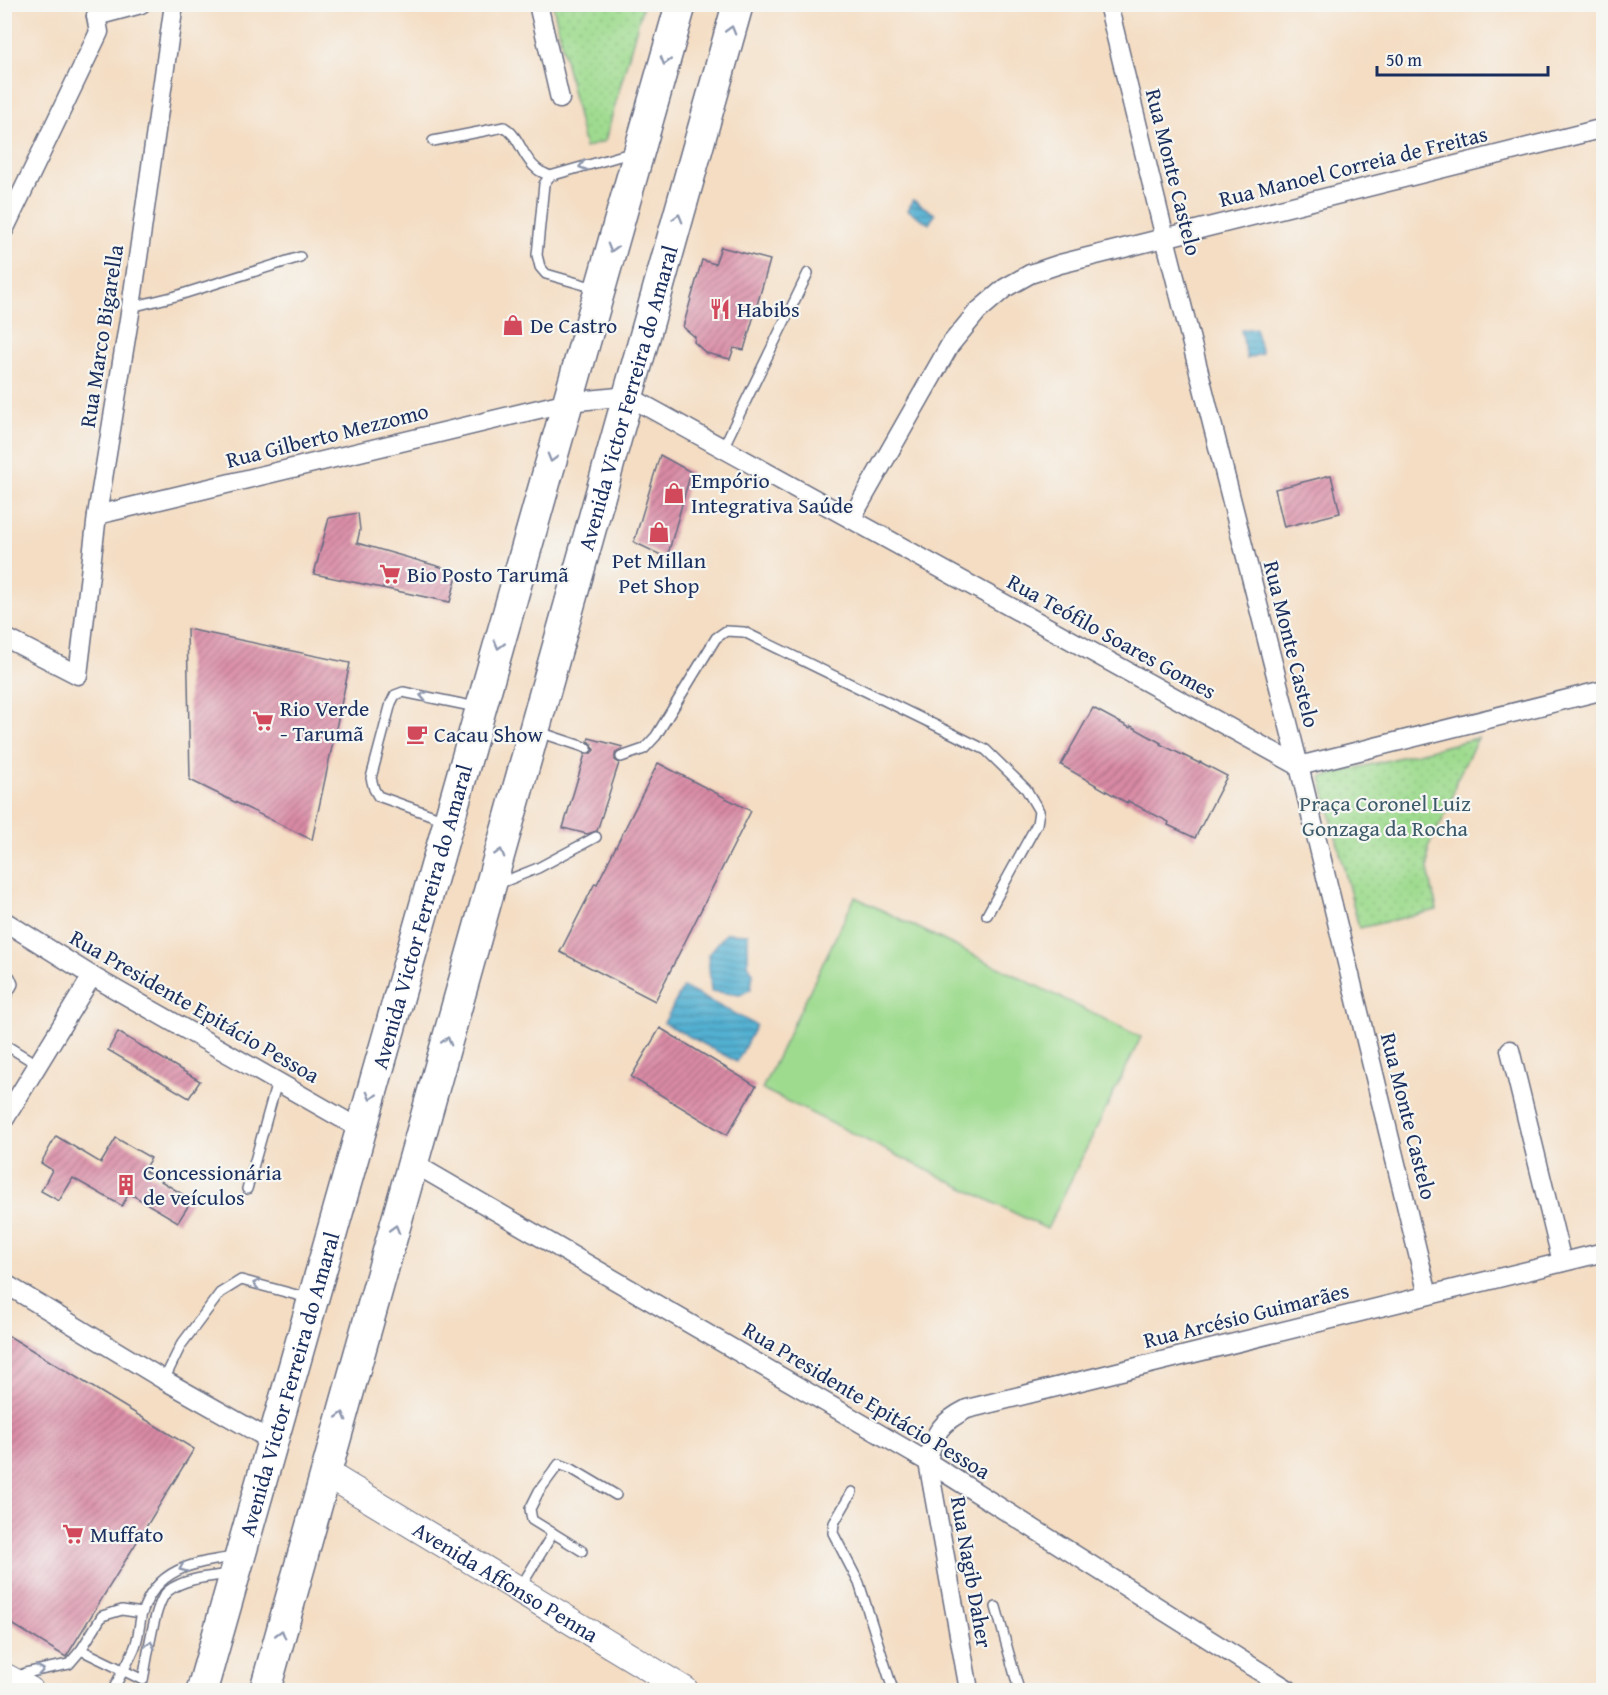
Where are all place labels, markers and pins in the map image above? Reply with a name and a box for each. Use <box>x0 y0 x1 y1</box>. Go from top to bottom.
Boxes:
place label: Habibs <box>737 293 800 325</box>
restaurant icon: Habibs <box>708 297 732 321</box>
place label: De Castro <box>530 309 617 341</box>
shop icon: De Castro <box>501 313 525 337</box>
place label: Empório Integrativa Saúde <box>691 464 853 521</box>
shop icon: Empório Integrativa Saúde <box>662 481 686 505</box>
shop icon: Pet Millan Pet Shop <box>647 520 671 544</box>
place label: Pet Millan Pet Shop <box>612 544 707 601</box>
place label: Bio Posto Tarumã <box>407 558 569 590</box>
supermarket icon: Bio Posto Tarumã <box>378 562 402 586</box>
place label: Rio Verde - Tarumã <box>280 692 369 749</box>
supermarket icon: Rio Verde - Tarumã <box>251 709 275 733</box>
place label: Cacau Show <box>434 718 543 750</box>
cafe icon: Cacau Show <box>405 722 429 746</box>
place label: Concessionária de veículos <box>143 1156 282 1213</box>
building icon: Concessionária de veículos <box>114 1173 138 1197</box>
place label: Muffato <box>90 1518 163 1550</box>
supermarket icon: Muffato <box>61 1522 85 1546</box>

